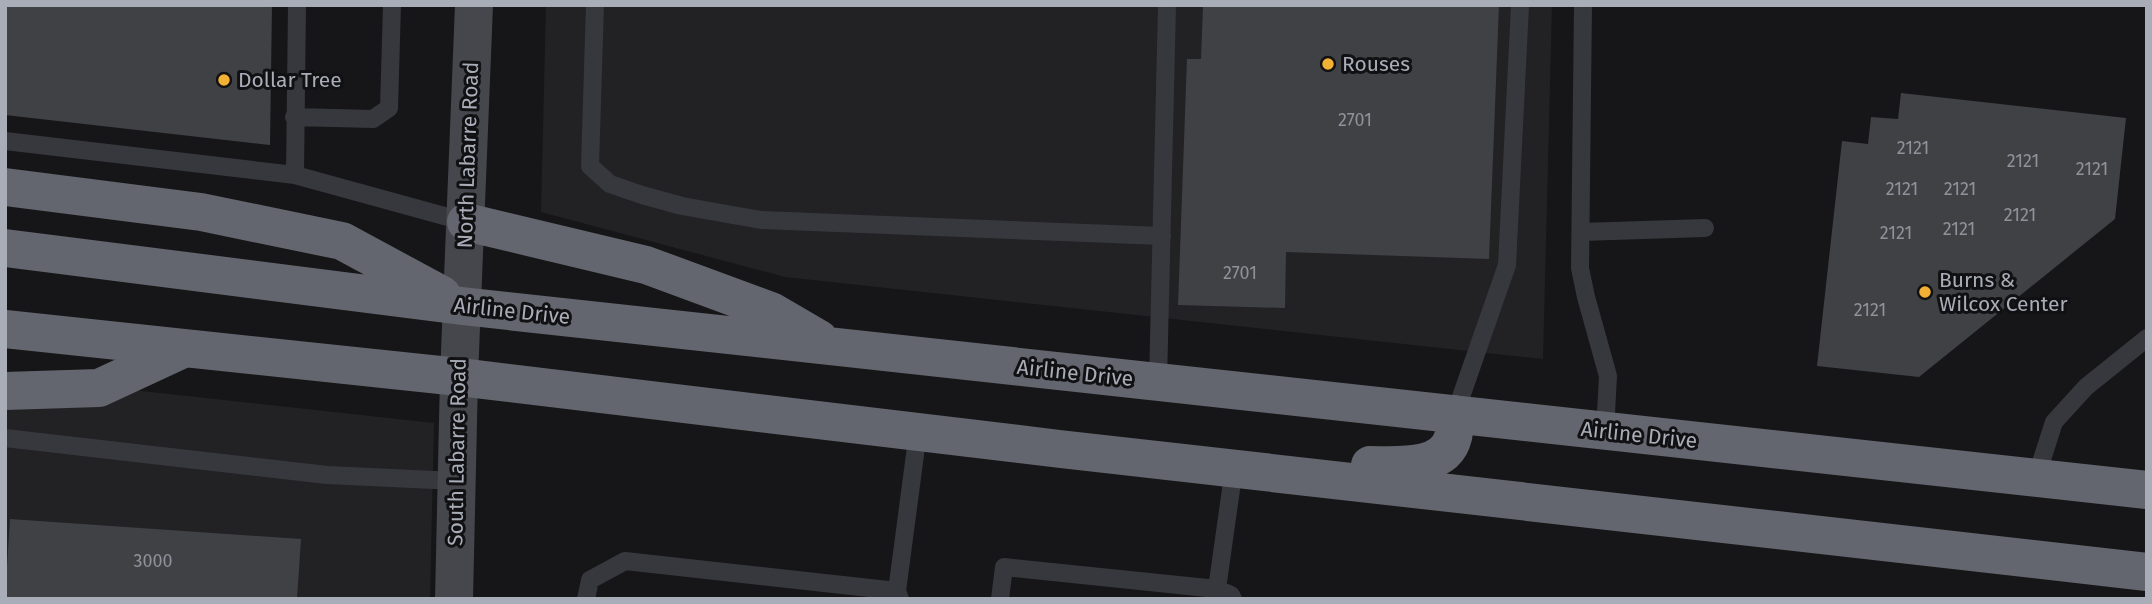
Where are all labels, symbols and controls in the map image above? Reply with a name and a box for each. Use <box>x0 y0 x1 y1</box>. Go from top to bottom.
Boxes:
place label: Rouses <box>1342 51 1410 77</box>
marker: Rouses <box>1320 56 1336 72</box>
street label: North Labarre Road <box>452 61 484 249</box>
place label: Dollar Tree <box>238 67 342 93</box>
marker: Dollar Tree <box>216 72 232 88</box>
house number: 2701 <box>1338 109 1372 131</box>
house number: 2121 <box>1897 137 1929 159</box>
house number: 2121 <box>2007 150 2039 172</box>
house number: 2121 <box>2076 158 2108 180</box>
house number: 2121 <box>1886 178 1918 200</box>
house number: 2121 <box>1944 178 1976 200</box>
house number: 2121 <box>2004 204 2036 226</box>
house number: 2121 <box>1943 218 1975 240</box>
house number: 2121 <box>1880 222 1912 244</box>
house number: 2701 <box>1223 262 1257 284</box>
place label: Burns & Wilcox Center <box>1939 267 2068 317</box>
marker: Burns & Wilcox Center <box>1917 284 1933 300</box>
street label: Airline Drive <box>453 292 571 330</box>
house number: 2121 <box>1854 299 1886 321</box>
street label: Airline Drive <box>1016 354 1134 392</box>
street label: South Labarre Road <box>442 358 472 546</box>
street label: Airline Drive <box>1580 416 1698 454</box>
house number: 3000 <box>133 550 173 572</box>

